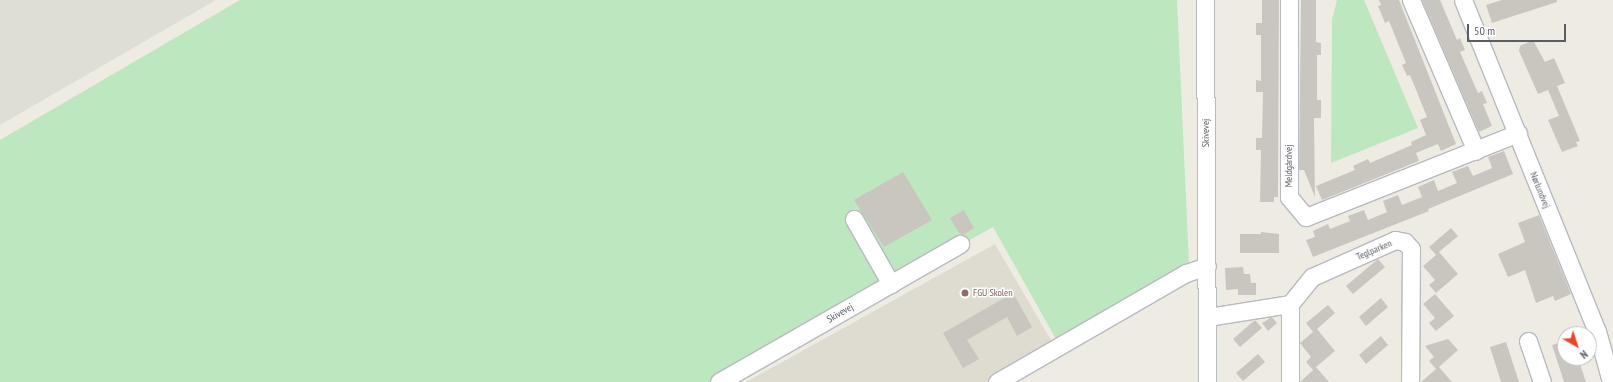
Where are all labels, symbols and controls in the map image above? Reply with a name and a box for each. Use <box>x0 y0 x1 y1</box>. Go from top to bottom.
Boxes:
scale bar <box>1469 16 1568 42</box>
text: 50 m <box>1474 23 1495 38</box>
street label: Skivevej <box>1200 119 1212 147</box>
street label: Meldgårdvej <box>1283 145 1295 187</box>
street label: Nørlundvej <box>1527 170 1553 210</box>
street label: Teglparken <box>1354 237 1394 263</box>
place label: FGU Skolen <box>973 287 1013 299</box>
marker: FGU Skolen <box>960 288 970 298</box>
street label: Skivevej <box>825 301 855 325</box>
north arrow <box>1557 326 1597 366</box>
text: N <box>1577 347 1591 362</box>

